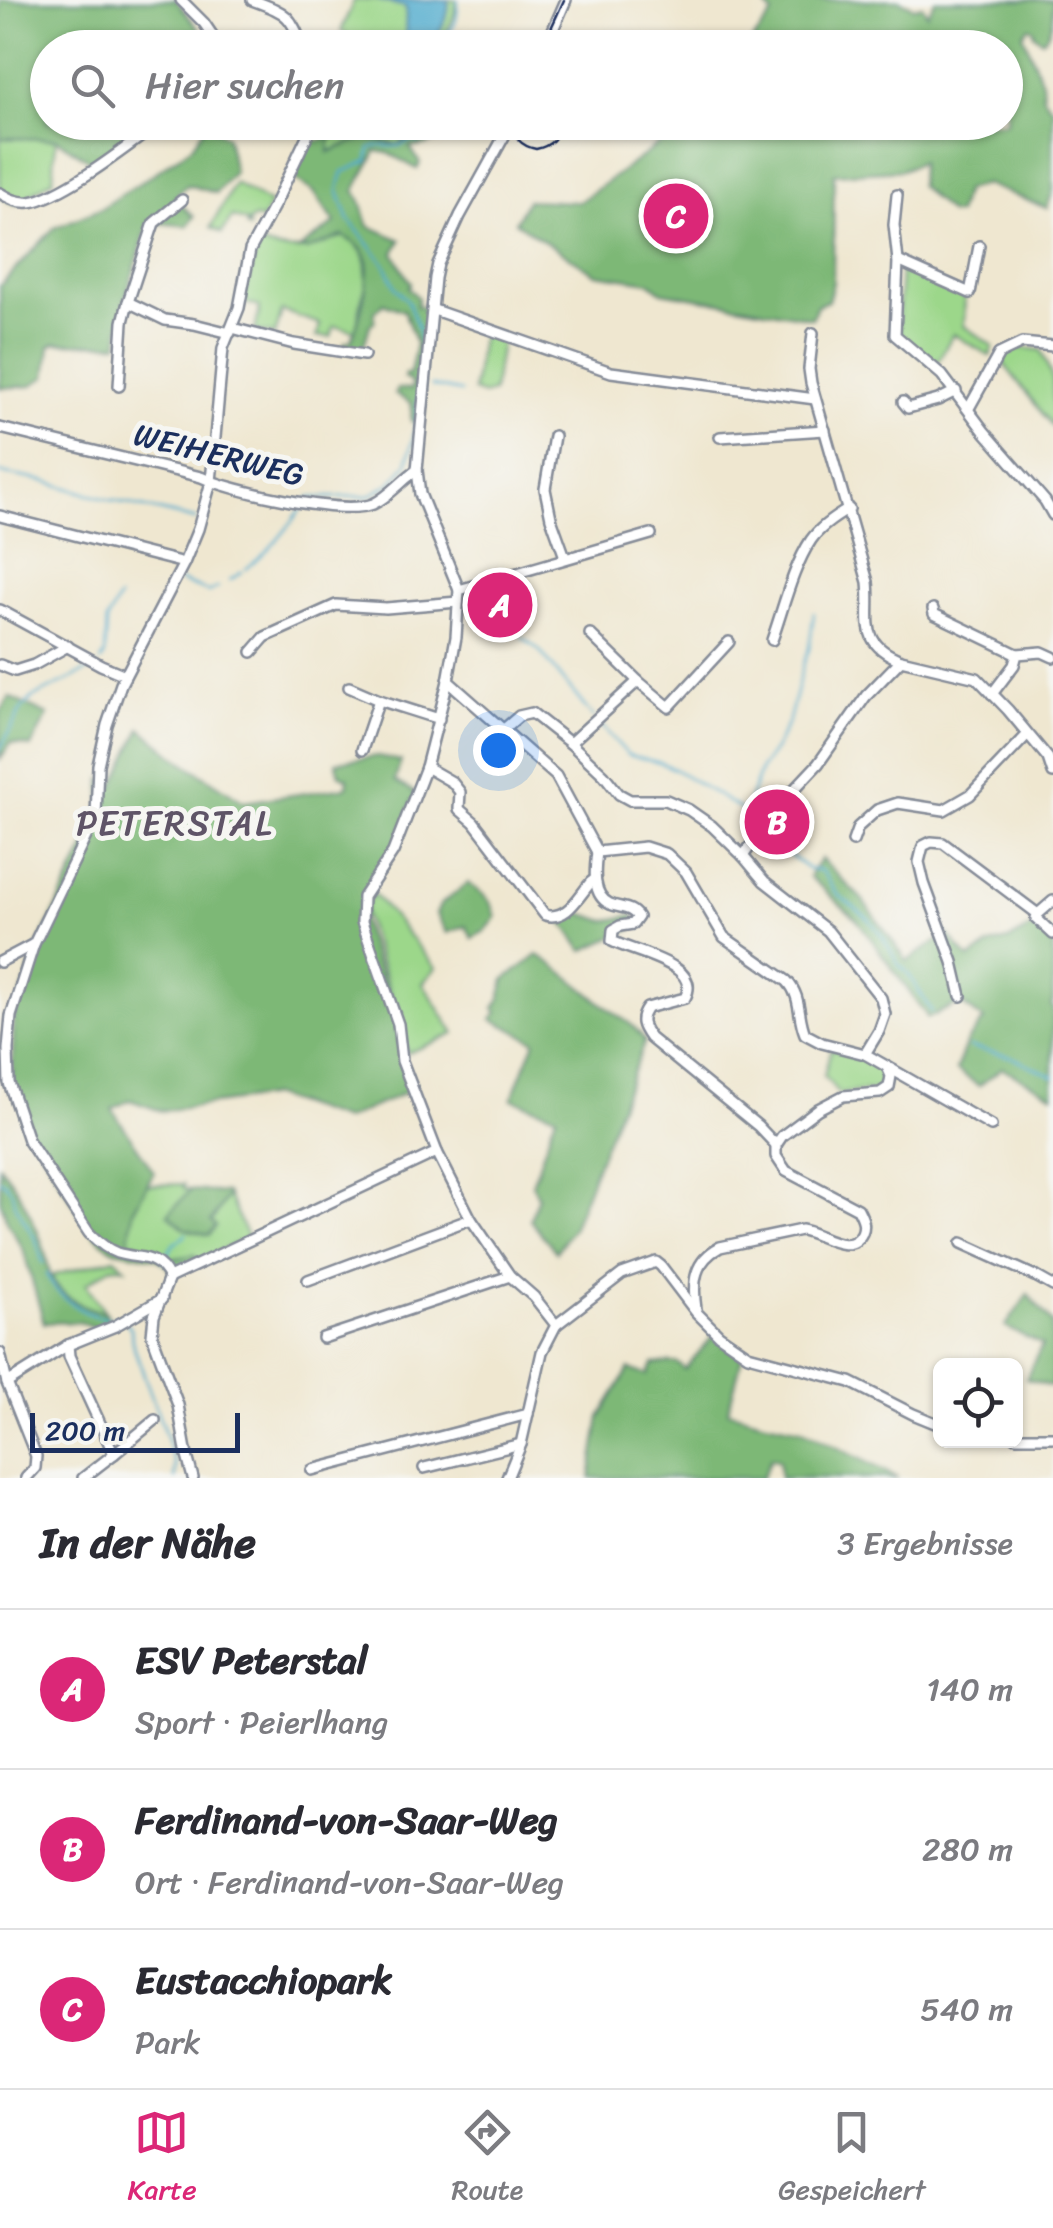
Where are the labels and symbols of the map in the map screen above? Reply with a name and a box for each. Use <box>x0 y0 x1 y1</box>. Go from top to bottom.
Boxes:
pin: C <box>644 178 708 254</box>
street label: WEIHERWEG <box>128 406 310 504</box>
pin: A <box>468 568 532 642</box>
your location <box>473 725 524 776</box>
pin: B <box>744 784 810 860</box>
district label: PETERSTAL <box>76 792 274 854</box>
scale bar <box>30 1408 240 1452</box>

